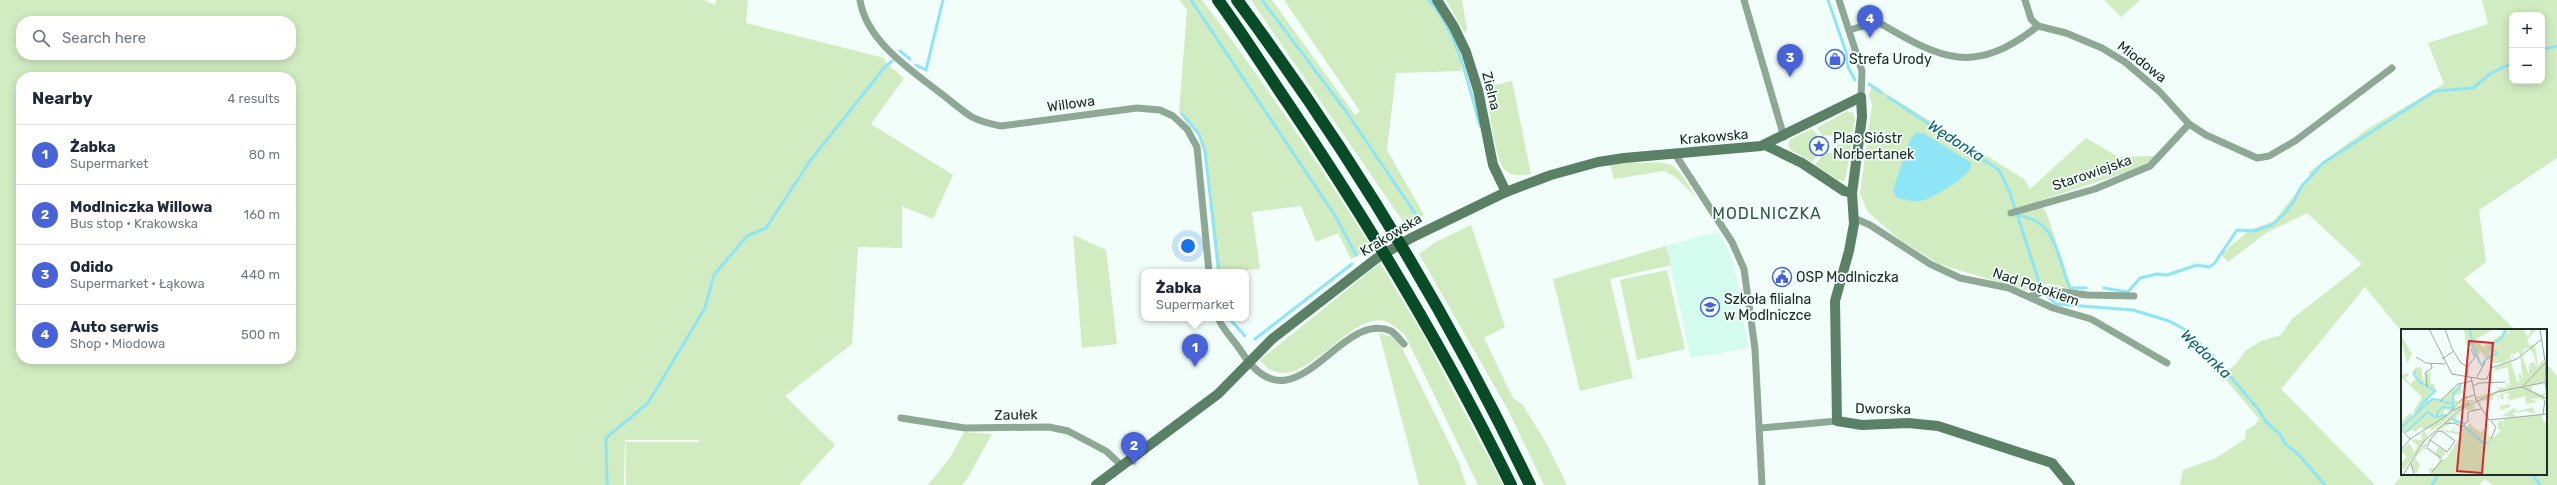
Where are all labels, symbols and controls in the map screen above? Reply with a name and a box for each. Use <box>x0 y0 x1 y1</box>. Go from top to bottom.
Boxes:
pin: 4 <box>1857 5 1883 38</box>
map controls <box>2509 12 2545 84</box>
button: + <box>2509 12 2545 48</box>
search box <box>16 16 296 60</box>
icon: search <box>30 27 52 49</box>
text: Search here <box>62 29 146 47</box>
street label: Miodowa <box>2114 38 2170 86</box>
pin: 3 <box>1777 44 1803 77</box>
shop icon: Strefa Urody <box>1824 48 1846 70</box>
button: − <box>2509 48 2545 84</box>
place label: Strefa Urody <box>1849 51 1932 68</box>
street label: Zielna <box>1478 70 1504 112</box>
text: Nearby <box>32 88 93 108</box>
text: 4 results <box>227 91 280 106</box>
street label: Willowa <box>1046 92 1096 116</box>
water label: Wędonka <box>1925 116 1988 166</box>
street label: Krakowska <box>1679 126 1749 148</box>
place label: Plac Sióstr Norbertanek <box>1833 130 1915 163</box>
place icon: Plac Sióstr Norbertanek <box>1808 135 1830 157</box>
text: Żabka <box>70 138 116 156</box>
text: 1 <box>42 147 48 162</box>
text: 80 m <box>249 147 280 162</box>
street label: Starowiejska <box>2050 151 2134 195</box>
text: Supermarket <box>70 156 148 171</box>
text: Modlniczka Willowa <box>70 198 212 216</box>
district label: MODLNICZKA <box>1712 204 1822 223</box>
text: 2 <box>41 207 49 222</box>
text: 160 m <box>244 207 280 222</box>
street label: Krakowska <box>1357 210 1425 260</box>
text: Bus stop · Krakowska <box>70 216 198 231</box>
your location <box>1178 236 1198 256</box>
text: Odido <box>70 258 113 276</box>
street label: Nad Potokiem <box>1990 264 2082 310</box>
public building icon: OSP Modlniczka <box>1771 266 1793 288</box>
text: 3 <box>41 267 49 282</box>
text: 440 m <box>241 267 280 282</box>
popup <box>1141 269 1249 321</box>
place label: OSP Modlniczka <box>1796 269 1899 286</box>
text: Supermarket · Łąkowa <box>70 276 205 291</box>
text: Żabka <box>1156 279 1201 297</box>
place label: Szkoła filialna w Modlniczce <box>1724 291 1812 324</box>
school or university icon: Szkoła filialna w Modlniczce <box>1699 296 1721 318</box>
text: Supermarket <box>1156 297 1234 312</box>
text: Auto serwis <box>70 318 159 336</box>
water label: Wędonka <box>2177 326 2235 383</box>
text: 4 <box>41 327 49 342</box>
text: 500 m <box>241 327 280 342</box>
inset map <box>2401 329 2547 475</box>
pin: 1 <box>1182 334 1208 367</box>
text: Shop · Miodowa <box>70 336 165 351</box>
street label: Dworska <box>1855 400 1911 418</box>
street label: Zaułek <box>994 406 1039 424</box>
pin: 2 <box>1121 432 1147 465</box>

